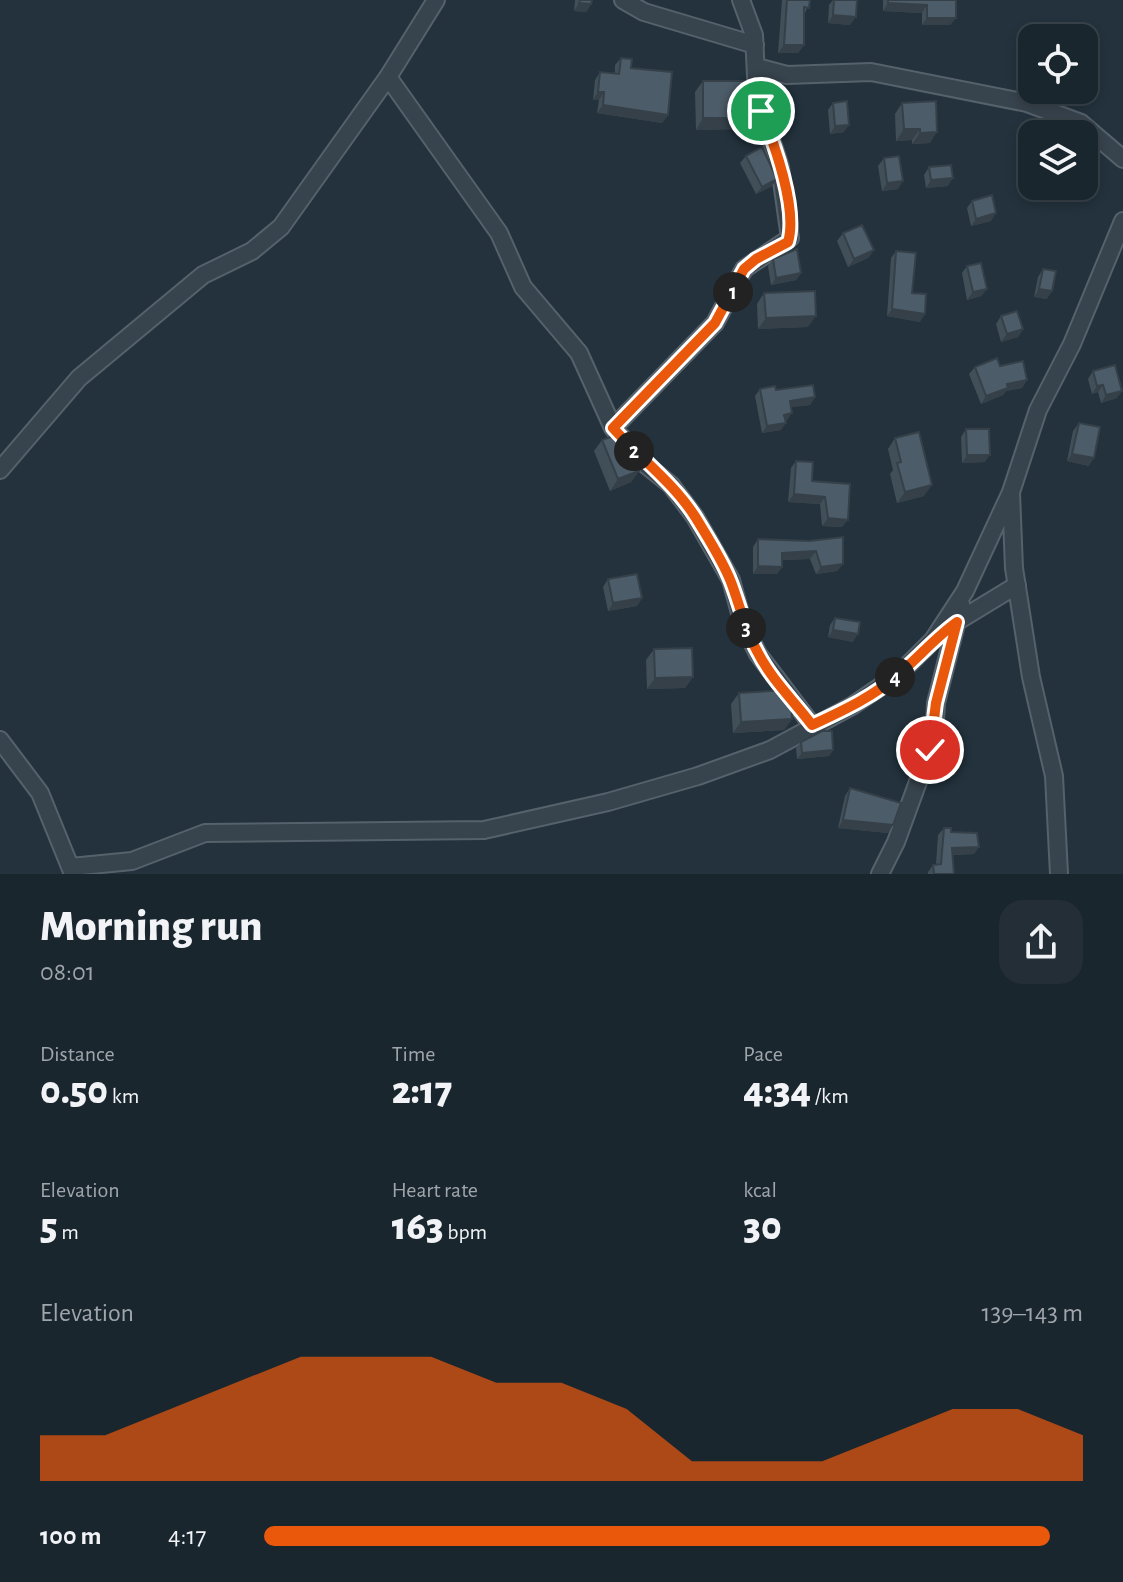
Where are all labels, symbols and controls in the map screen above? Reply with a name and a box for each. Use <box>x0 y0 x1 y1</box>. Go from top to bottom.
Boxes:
map controls <box>1018 24 1098 200</box>
button: locate <box>1018 24 1098 104</box>
pin <box>727 77 795 145</box>
icon: arrive <box>739 89 783 133</box>
button: layers <box>1018 120 1098 200</box>
pin: 1 <box>713 272 753 312</box>
text: 1 <box>729 281 737 303</box>
pin: 2 <box>614 431 654 471</box>
text: 2 <box>629 440 639 462</box>
pin: 3 <box>726 608 766 648</box>
text: 3 <box>741 617 751 639</box>
pin: 4 <box>875 657 915 697</box>
text: 4 <box>889 666 901 688</box>
pin <box>896 716 964 784</box>
icon: check <box>908 728 952 772</box>
button: share <box>999 900 1083 984</box>
text: Morning run <box>40 905 263 949</box>
text: 08:01 <box>40 959 95 985</box>
text: Distance <box>40 1043 115 1065</box>
text: Time <box>392 1043 436 1065</box>
text: Pace <box>743 1043 783 1065</box>
text: 0.50 <box>40 1071 108 1111</box>
text: 2:17 <box>392 1071 452 1111</box>
text: 4:34 <box>743 1071 811 1111</box>
text: km <box>108 1085 139 1107</box>
text: /km <box>811 1085 849 1107</box>
text: Elevation <box>40 1179 120 1201</box>
text: Heart rate <box>392 1179 478 1201</box>
text: kcal <box>743 1179 777 1201</box>
text: 5 <box>40 1207 58 1247</box>
text: 163 <box>392 1207 444 1247</box>
text: 30 <box>743 1207 782 1247</box>
text: m <box>58 1221 79 1243</box>
text: bpm <box>444 1221 487 1243</box>
text: Elevation <box>40 1300 134 1326</box>
text: 139–143 m <box>981 1300 1083 1326</box>
text: 100 m <box>40 1523 101 1549</box>
text: 4:17 <box>168 1523 206 1549</box>

